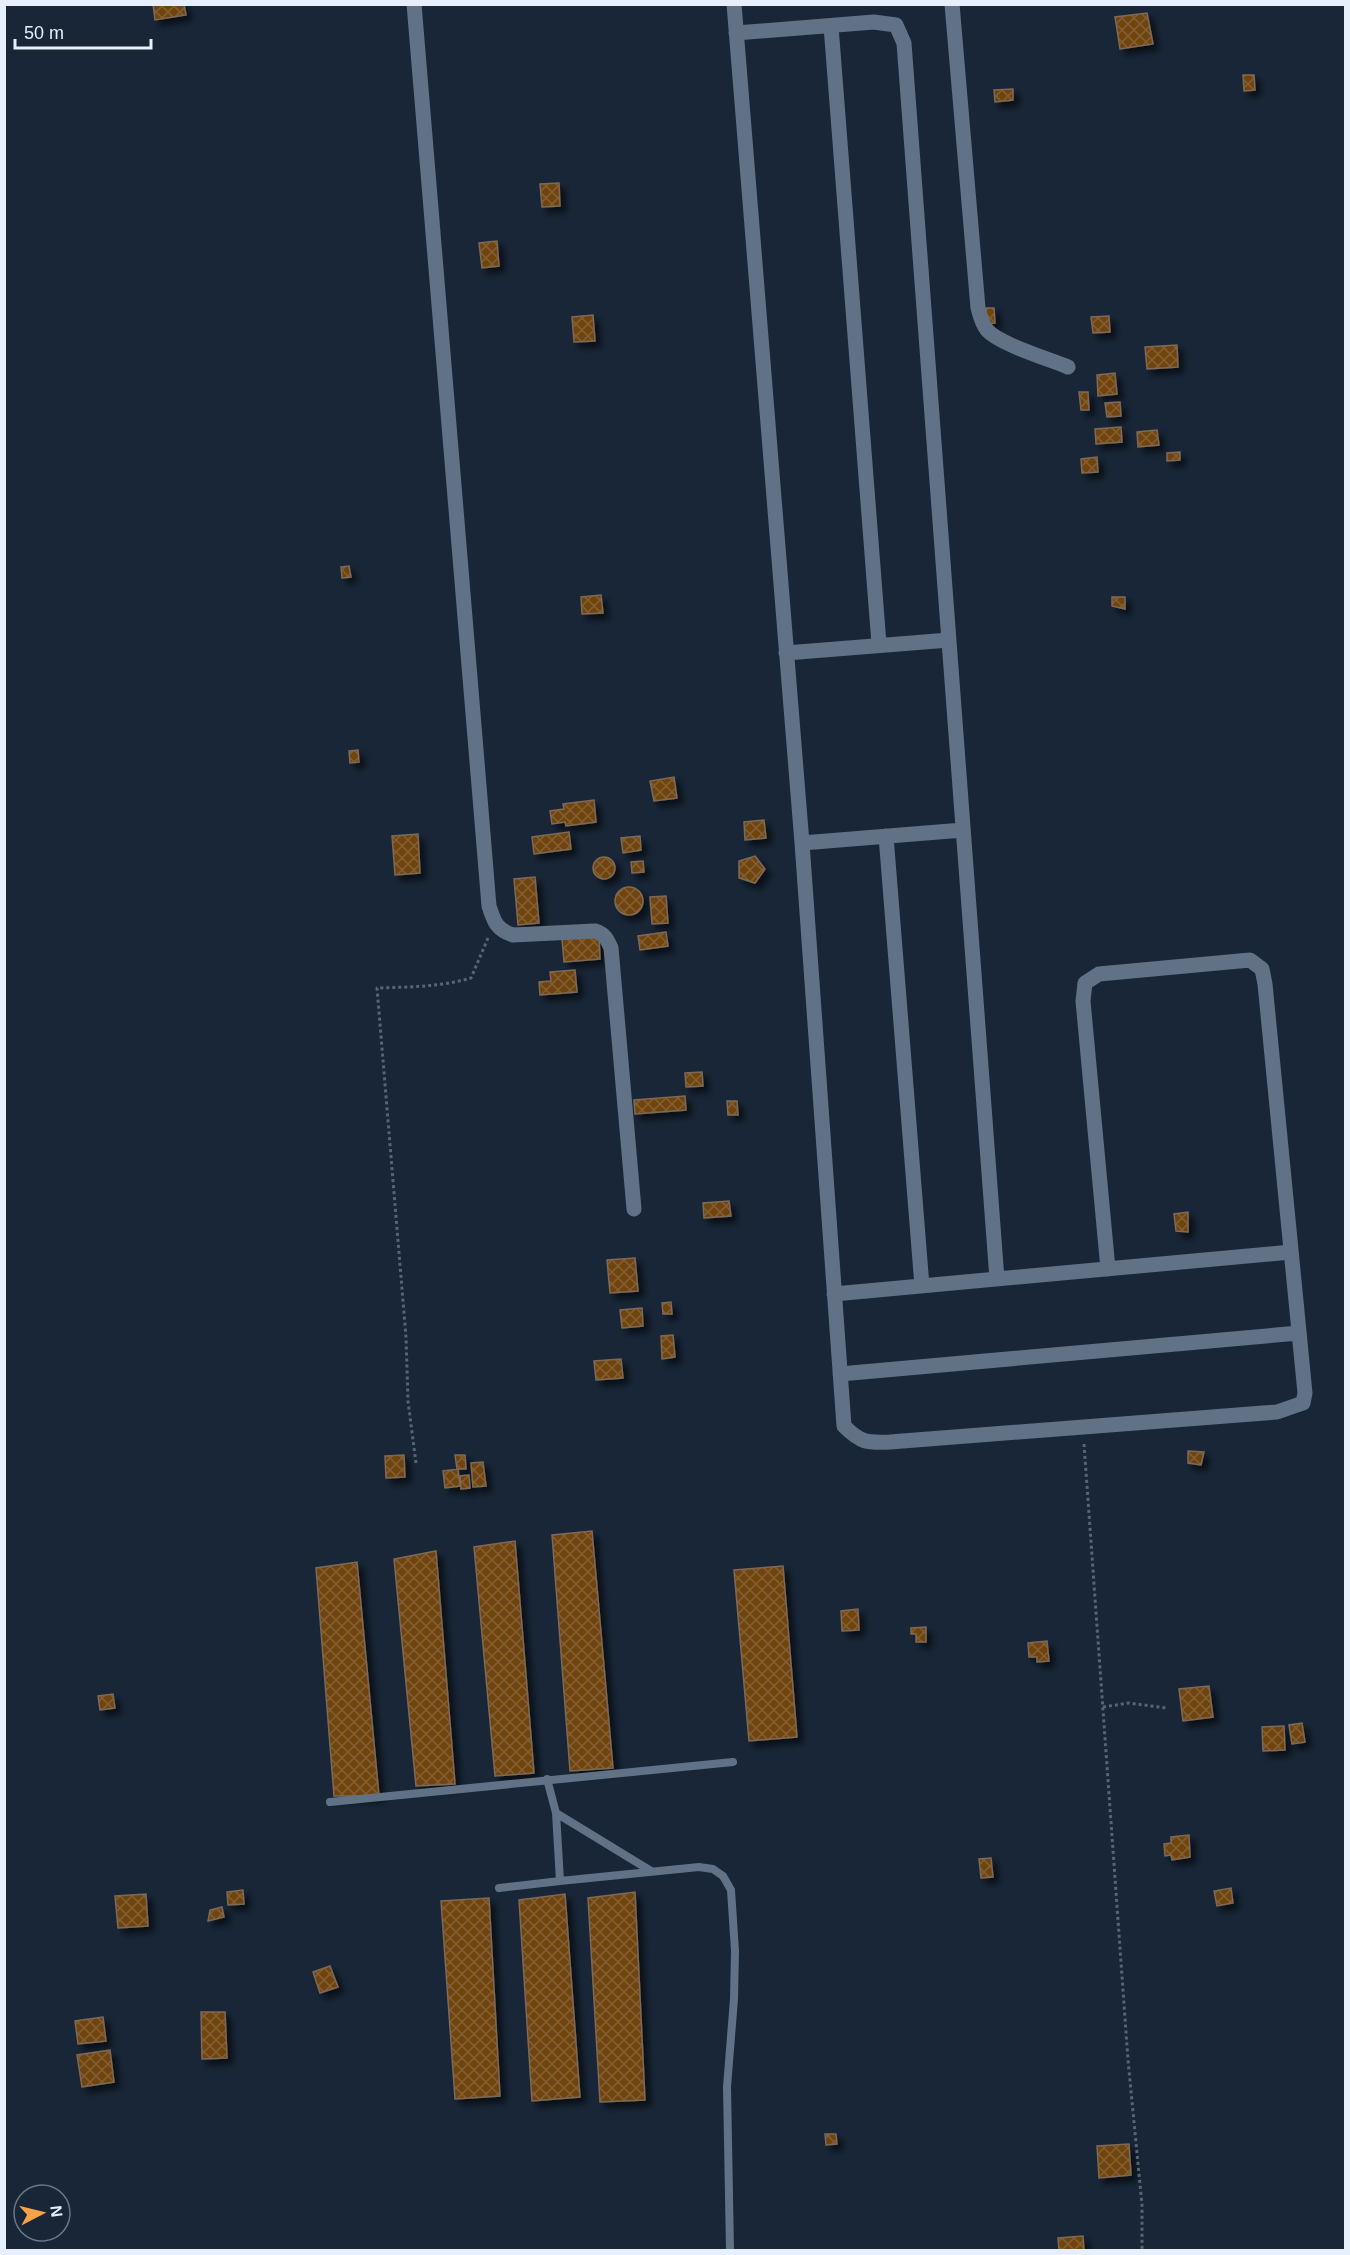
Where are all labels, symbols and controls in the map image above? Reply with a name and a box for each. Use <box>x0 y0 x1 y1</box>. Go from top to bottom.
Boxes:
scale bar <box>15 12 152 50</box>
text: 50 m <box>24 23 64 43</box>
north arrow <box>12 2183 72 2243</box>
text: N <box>47 2204 66 2218</box>

